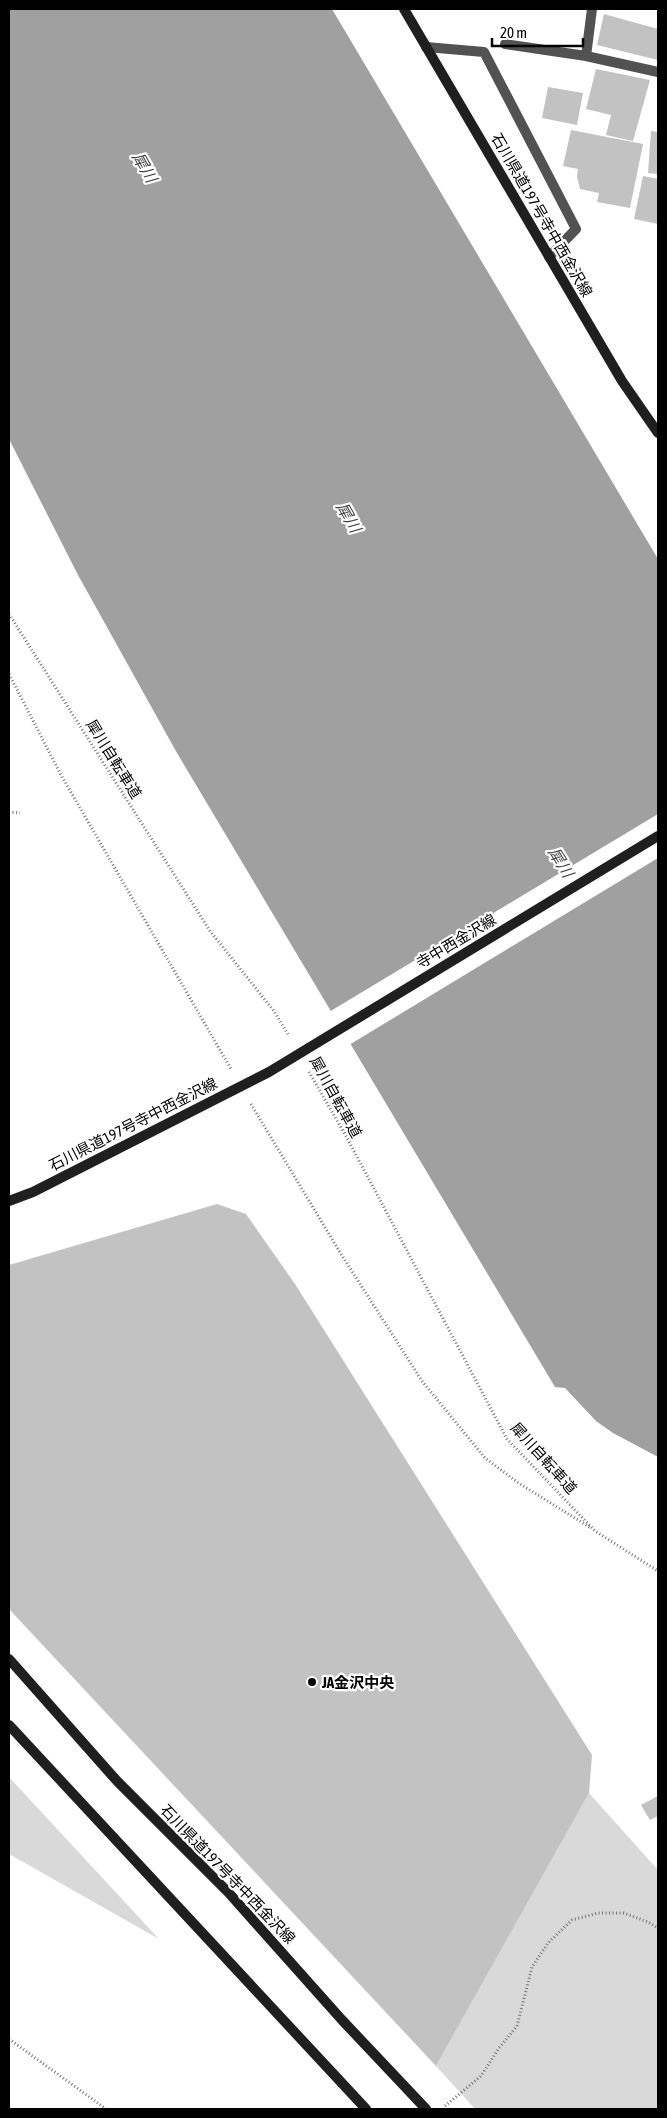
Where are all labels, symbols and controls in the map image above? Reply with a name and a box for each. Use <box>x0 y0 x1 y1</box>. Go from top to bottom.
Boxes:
scale bar <box>492 15 583 47</box>
text: 20 m <box>500 24 527 41</box>
street label: 石川県道197号寺中西金沢線 <box>488 130 596 300</box>
water label: 犀川 <box>129 149 162 187</box>
water label: 犀川 <box>333 499 366 537</box>
street label: 犀川自転車道 <box>83 716 145 802</box>
water label: 犀川 <box>545 844 578 882</box>
street label: 寺中西金沢線 <box>413 911 499 971</box>
street label: 犀川自転車道 <box>307 1054 365 1140</box>
street label: 石川県道197号寺中西金沢線 <box>46 1074 220 1174</box>
street label: 犀川自転車道 <box>508 1419 580 1497</box>
place label: JA金沢中央 <box>321 1674 394 1691</box>
marker: JA金沢中央 <box>306 1676 318 1688</box>
street label: 石川県道197号寺中西金沢線 <box>157 1801 299 1947</box>

